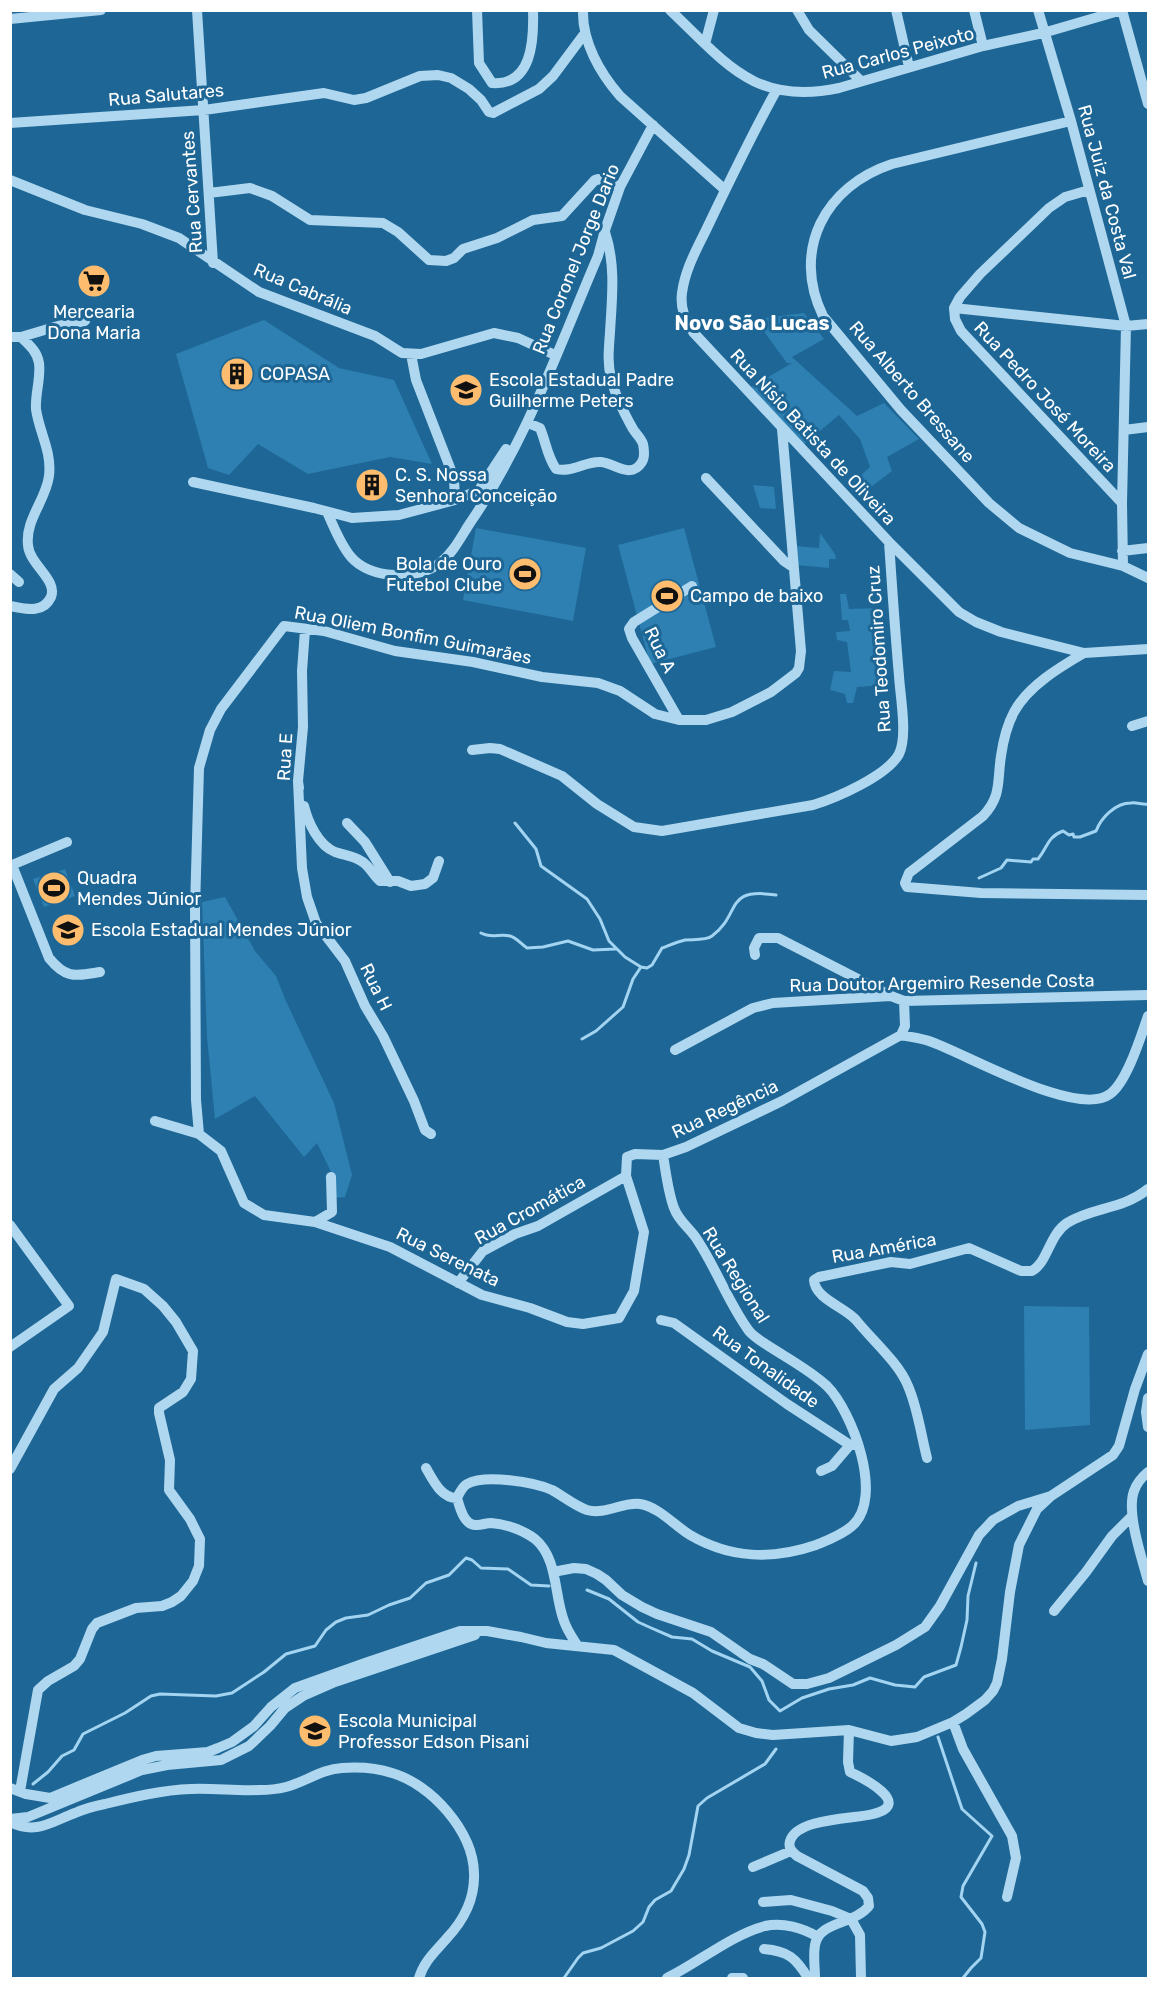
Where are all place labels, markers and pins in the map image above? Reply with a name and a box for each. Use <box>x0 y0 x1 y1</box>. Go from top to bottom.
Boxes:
supermarket icon: Mercearia Dona Maria <box>76 263 112 299</box>
place label: Mercearia Dona Maria <box>47 301 141 344</box>
building icon: COPASA <box>219 356 255 392</box>
place label: COPASA <box>260 363 330 385</box>
place label: Escola Estadual Padre Guilherme Peters <box>489 369 674 412</box>
school or university icon: Escola Estadual Padre Guilherme Peters <box>448 372 484 408</box>
place label: C. S. Nossa Senhora Conceição <box>395 464 557 507</box>
building icon: C. S. Nossa Senhora Conceição <box>354 467 390 503</box>
place label: Bola de Ouro Futebol Clube <box>386 553 502 596</box>
sports icon: Bola de Ouro Futebol Clube <box>507 556 543 592</box>
sports icon: Campo de baixo <box>649 578 685 614</box>
place label: Campo de baixo <box>690 585 823 607</box>
place label: Quadra Mendes Júnior <box>77 867 201 910</box>
sports icon: Quadra Mendes Júnior <box>36 870 72 906</box>
school or university icon: Escola Estadual Mendes Júnior <box>50 912 86 948</box>
place label: Escola Estadual Mendes Júnior <box>91 919 352 941</box>
place label: Escola Municipal Professor Edson Pisani <box>338 1710 529 1753</box>
school or university icon: Escola Municipal Professor Edson Pisani <box>297 1713 333 1749</box>

